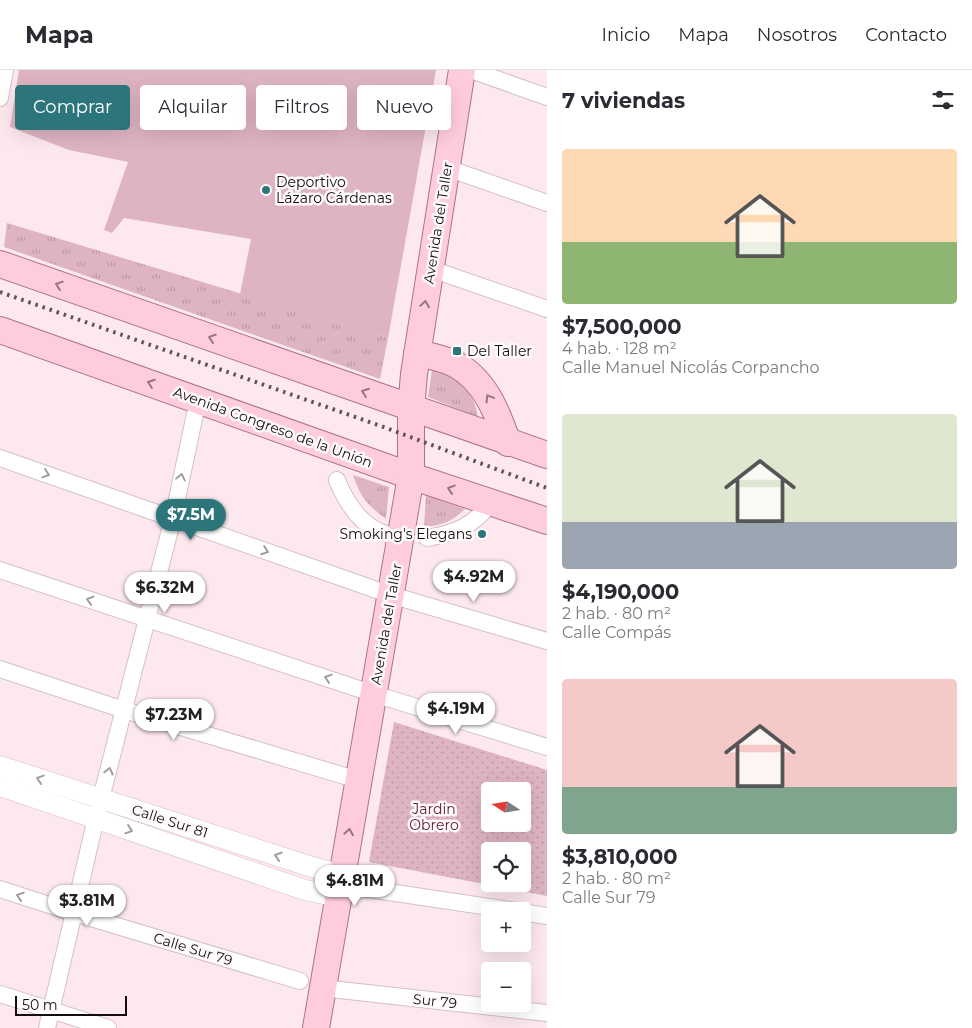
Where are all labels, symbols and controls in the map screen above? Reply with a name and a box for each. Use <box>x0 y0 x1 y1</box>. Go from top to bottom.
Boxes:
text: Mapa <box>25 20 94 49</box>
text: Inicio <box>602 24 650 46</box>
text: Mapa <box>678 24 729 46</box>
text: Nosotros <box>757 24 837 46</box>
text: Contacto <box>865 24 947 46</box>
chip: Comprar <box>15 85 130 130</box>
chip: Alquilar <box>140 85 246 130</box>
chip: Filtros <box>256 85 347 130</box>
chip: Nuevo <box>357 85 451 130</box>
icon: filters <box>929 86 957 114</box>
text: 7 viviendas <box>562 88 685 113</box>
street label: Avenida del Taller <box>419 160 457 285</box>
place label: Deportivo Lázaro Cárdenas <box>276 173 392 207</box>
icon: home <box>715 181 805 271</box>
marker: Deportivo Lázaro Cárdenas <box>260 184 272 196</box>
one-way arrow <box>55 280 63 290</box>
one-way arrow <box>419 300 430 308</box>
text: $7,500,000 <box>562 314 681 339</box>
one-way arrow <box>208 334 217 344</box>
text: 4 hab. · 128 m² <box>562 339 677 358</box>
place label: Del Taller <box>467 342 532 360</box>
marker: Del Taller <box>451 345 463 357</box>
text: Calle Manuel Nicolás Corpancho <box>562 358 820 377</box>
one-way arrow <box>147 379 155 389</box>
street label: Avenida Congreso de la Unión <box>171 383 375 471</box>
one-way arrow <box>361 388 370 398</box>
one-way arrow <box>485 394 495 403</box>
icon: home <box>715 446 805 536</box>
one-way arrow <box>41 468 50 478</box>
one-way arrow <box>176 473 186 482</box>
one-way arrow <box>447 485 456 495</box>
pin: $7.5M <box>156 498 226 541</box>
text: $7.5M <box>167 505 215 524</box>
place label: Smoking's Elegans <box>340 525 472 543</box>
marker: Smoking's Elegans <box>476 528 488 540</box>
one-way arrow <box>261 545 269 555</box>
pin: $4.92M <box>433 560 515 603</box>
street label: Avenida del Taller <box>366 561 406 686</box>
text: $4.92M <box>444 567 504 586</box>
pin: $6.32M <box>124 572 206 614</box>
text: $6.32M <box>135 578 195 597</box>
text: $4,190,000 <box>562 579 679 604</box>
one-way arrow <box>86 596 95 606</box>
text: 2 hab. · 80 m² <box>562 604 671 623</box>
text: Calle Compás <box>562 623 671 642</box>
one-way arrow <box>324 674 332 684</box>
pin: $4.19M <box>415 692 497 735</box>
pin: $7.23M <box>133 698 215 741</box>
text: $4.19M <box>427 699 485 718</box>
text: $7.23M <box>145 705 203 724</box>
icon: home <box>715 711 805 801</box>
one-way arrow <box>103 767 114 776</box>
one-way arrow <box>37 775 45 785</box>
north arrow <box>481 782 531 832</box>
map controls <box>481 782 531 1012</box>
street label: Calle Sur 81 <box>130 800 210 842</box>
park label: Jardin Obrero <box>409 800 459 834</box>
one-way arrow <box>124 824 133 834</box>
one-way arrow <box>344 828 354 836</box>
button: locate <box>481 842 531 892</box>
text: $3,810,000 <box>562 844 678 869</box>
one-way arrow <box>274 852 283 862</box>
pin: $4.81M <box>314 864 396 907</box>
text: 2 hab. · 80 m² <box>562 869 671 888</box>
text: $4.81M <box>326 871 384 890</box>
pin: $3.81M <box>46 884 128 927</box>
text: Calle Sur 79 <box>562 888 656 907</box>
one-way arrow <box>17 891 25 901</box>
text: $3.81M <box>59 891 115 910</box>
button: + <box>481 902 531 952</box>
street label: Calle Sur 79 <box>151 928 235 970</box>
button: − <box>481 962 531 1012</box>
street label: Sur 79 <box>412 990 458 1012</box>
scale bar <box>15 993 128 1016</box>
text: 50 m <box>22 996 58 1014</box>

